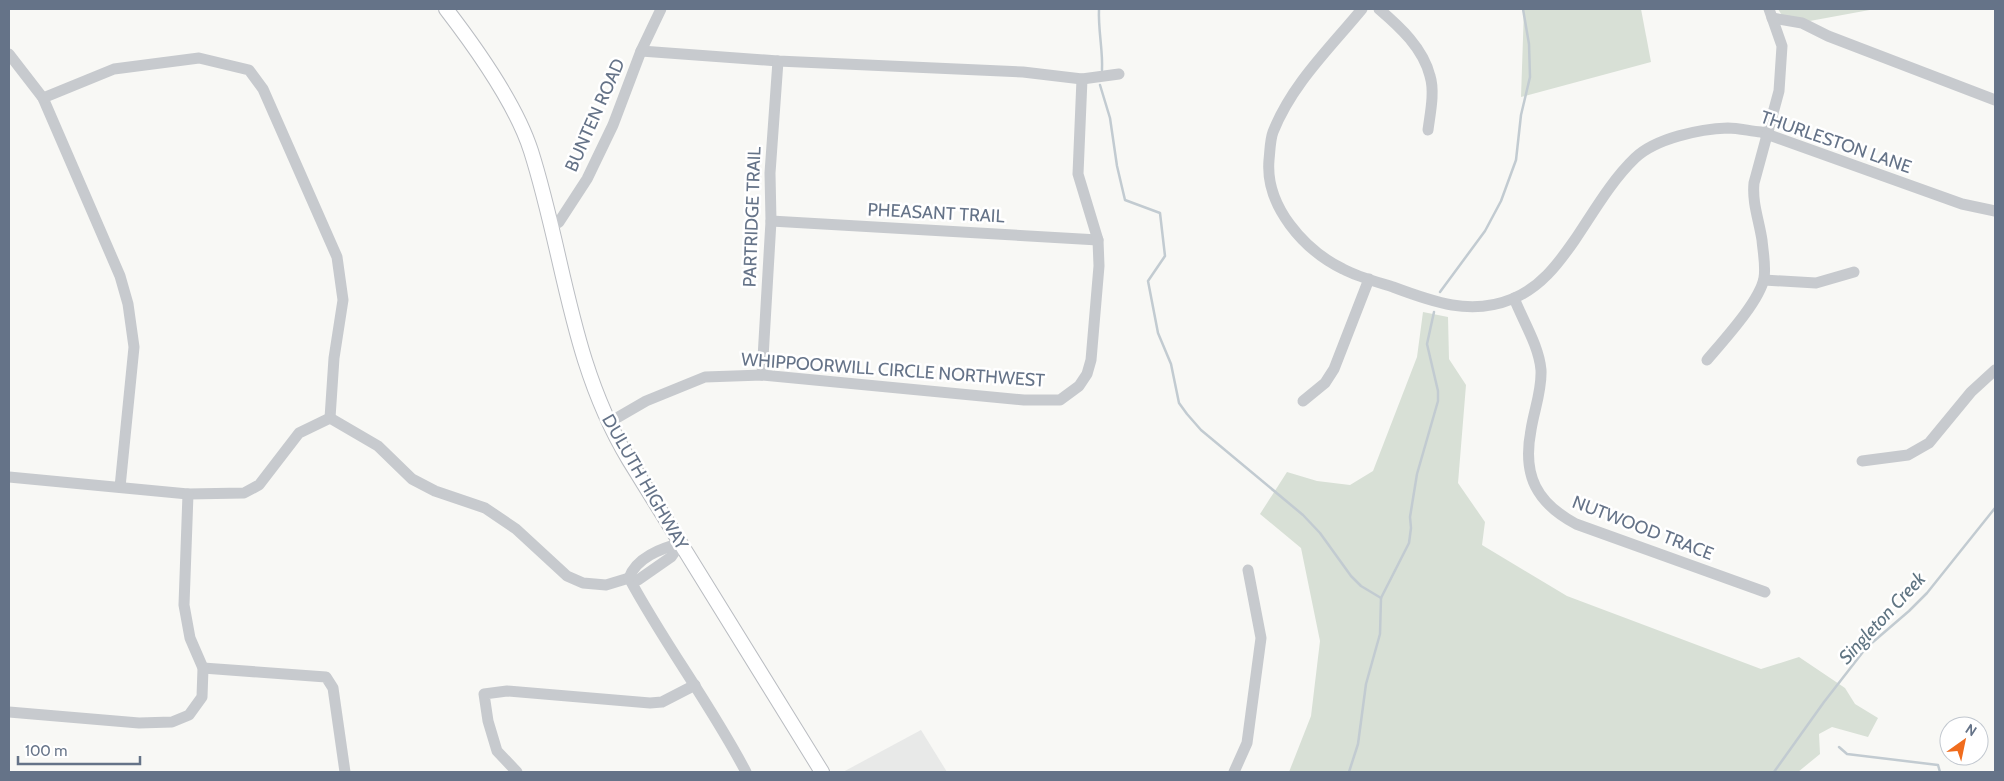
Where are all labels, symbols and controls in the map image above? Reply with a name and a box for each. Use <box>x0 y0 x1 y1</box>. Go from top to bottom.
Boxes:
street label: BUNTEN ROAD <box>560 55 630 175</box>
street label: THURLESTON LANE <box>1758 106 1914 178</box>
street label: PARTRIDGE TRAIL <box>739 146 765 288</box>
street label: PHEASANT TRAIL <box>867 198 1005 228</box>
street label: WHIPPOORWILL CIRCLE NORTHWEST <box>740 348 1046 392</box>
street label: DULUTH HIGHWAY <box>597 410 693 554</box>
street label: NUTWOOD TRACE <box>1569 491 1717 565</box>
water label: Singleton Creek <box>1834 567 1931 669</box>
north arrow <box>1939 716 1989 766</box>
text: N <box>1962 720 1980 740</box>
scale bar <box>18 734 140 766</box>
text: 100 m <box>25 742 67 760</box>

